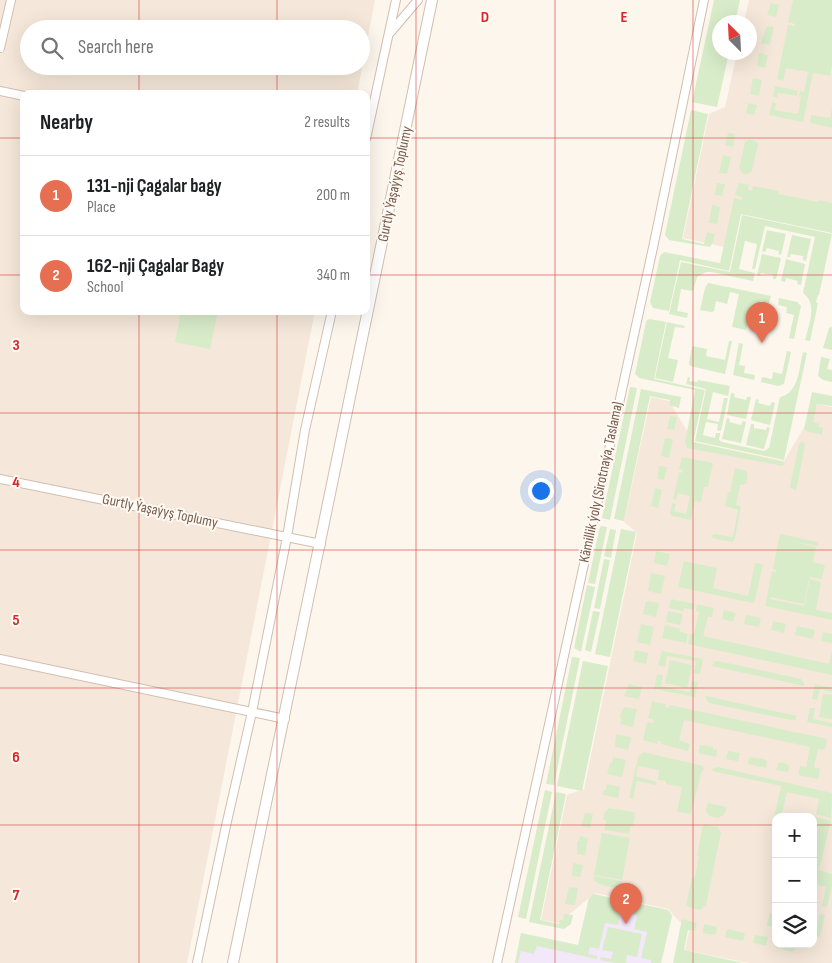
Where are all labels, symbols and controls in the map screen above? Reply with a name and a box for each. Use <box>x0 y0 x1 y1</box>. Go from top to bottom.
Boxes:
text: D <box>481 8 489 27</box>
text: E <box>621 8 628 27</box>
north arrow <box>712 15 757 60</box>
search box <box>20 20 370 75</box>
icon: search <box>38 34 66 62</box>
text: Search here <box>78 36 154 59</box>
text: Nearby <box>40 110 93 135</box>
text: 2 results <box>304 113 350 132</box>
street label: Gurtly Ýaşaýyş Toplumy <box>373 124 417 243</box>
text: 131-nji Çagalar bagy <box>87 175 222 198</box>
text: 1 <box>53 186 59 205</box>
text: 200 m <box>316 186 350 205</box>
text: Place <box>87 198 116 217</box>
text: 162-nji Çagalar Bagy <box>87 255 224 278</box>
text: 2 <box>52 266 60 285</box>
text: 340 m <box>317 266 350 285</box>
text: School <box>87 278 123 297</box>
pin: 1 <box>746 302 778 343</box>
text: 3 <box>12 336 20 355</box>
street label: Kämillik ýoly (Sirotnaýa, Taslama) <box>575 400 627 564</box>
text: 4 <box>12 473 20 492</box>
your location <box>528 478 554 504</box>
street label: Gurtly Ýaşaýyş Toplumy <box>101 489 220 533</box>
text: 5 <box>12 611 20 630</box>
text: 6 <box>12 748 20 767</box>
map controls <box>772 813 817 948</box>
button: + <box>772 813 817 858</box>
button: − <box>772 858 817 903</box>
pin: 2 <box>610 883 642 924</box>
text: 7 <box>13 886 20 905</box>
button: layers <box>772 903 817 948</box>

